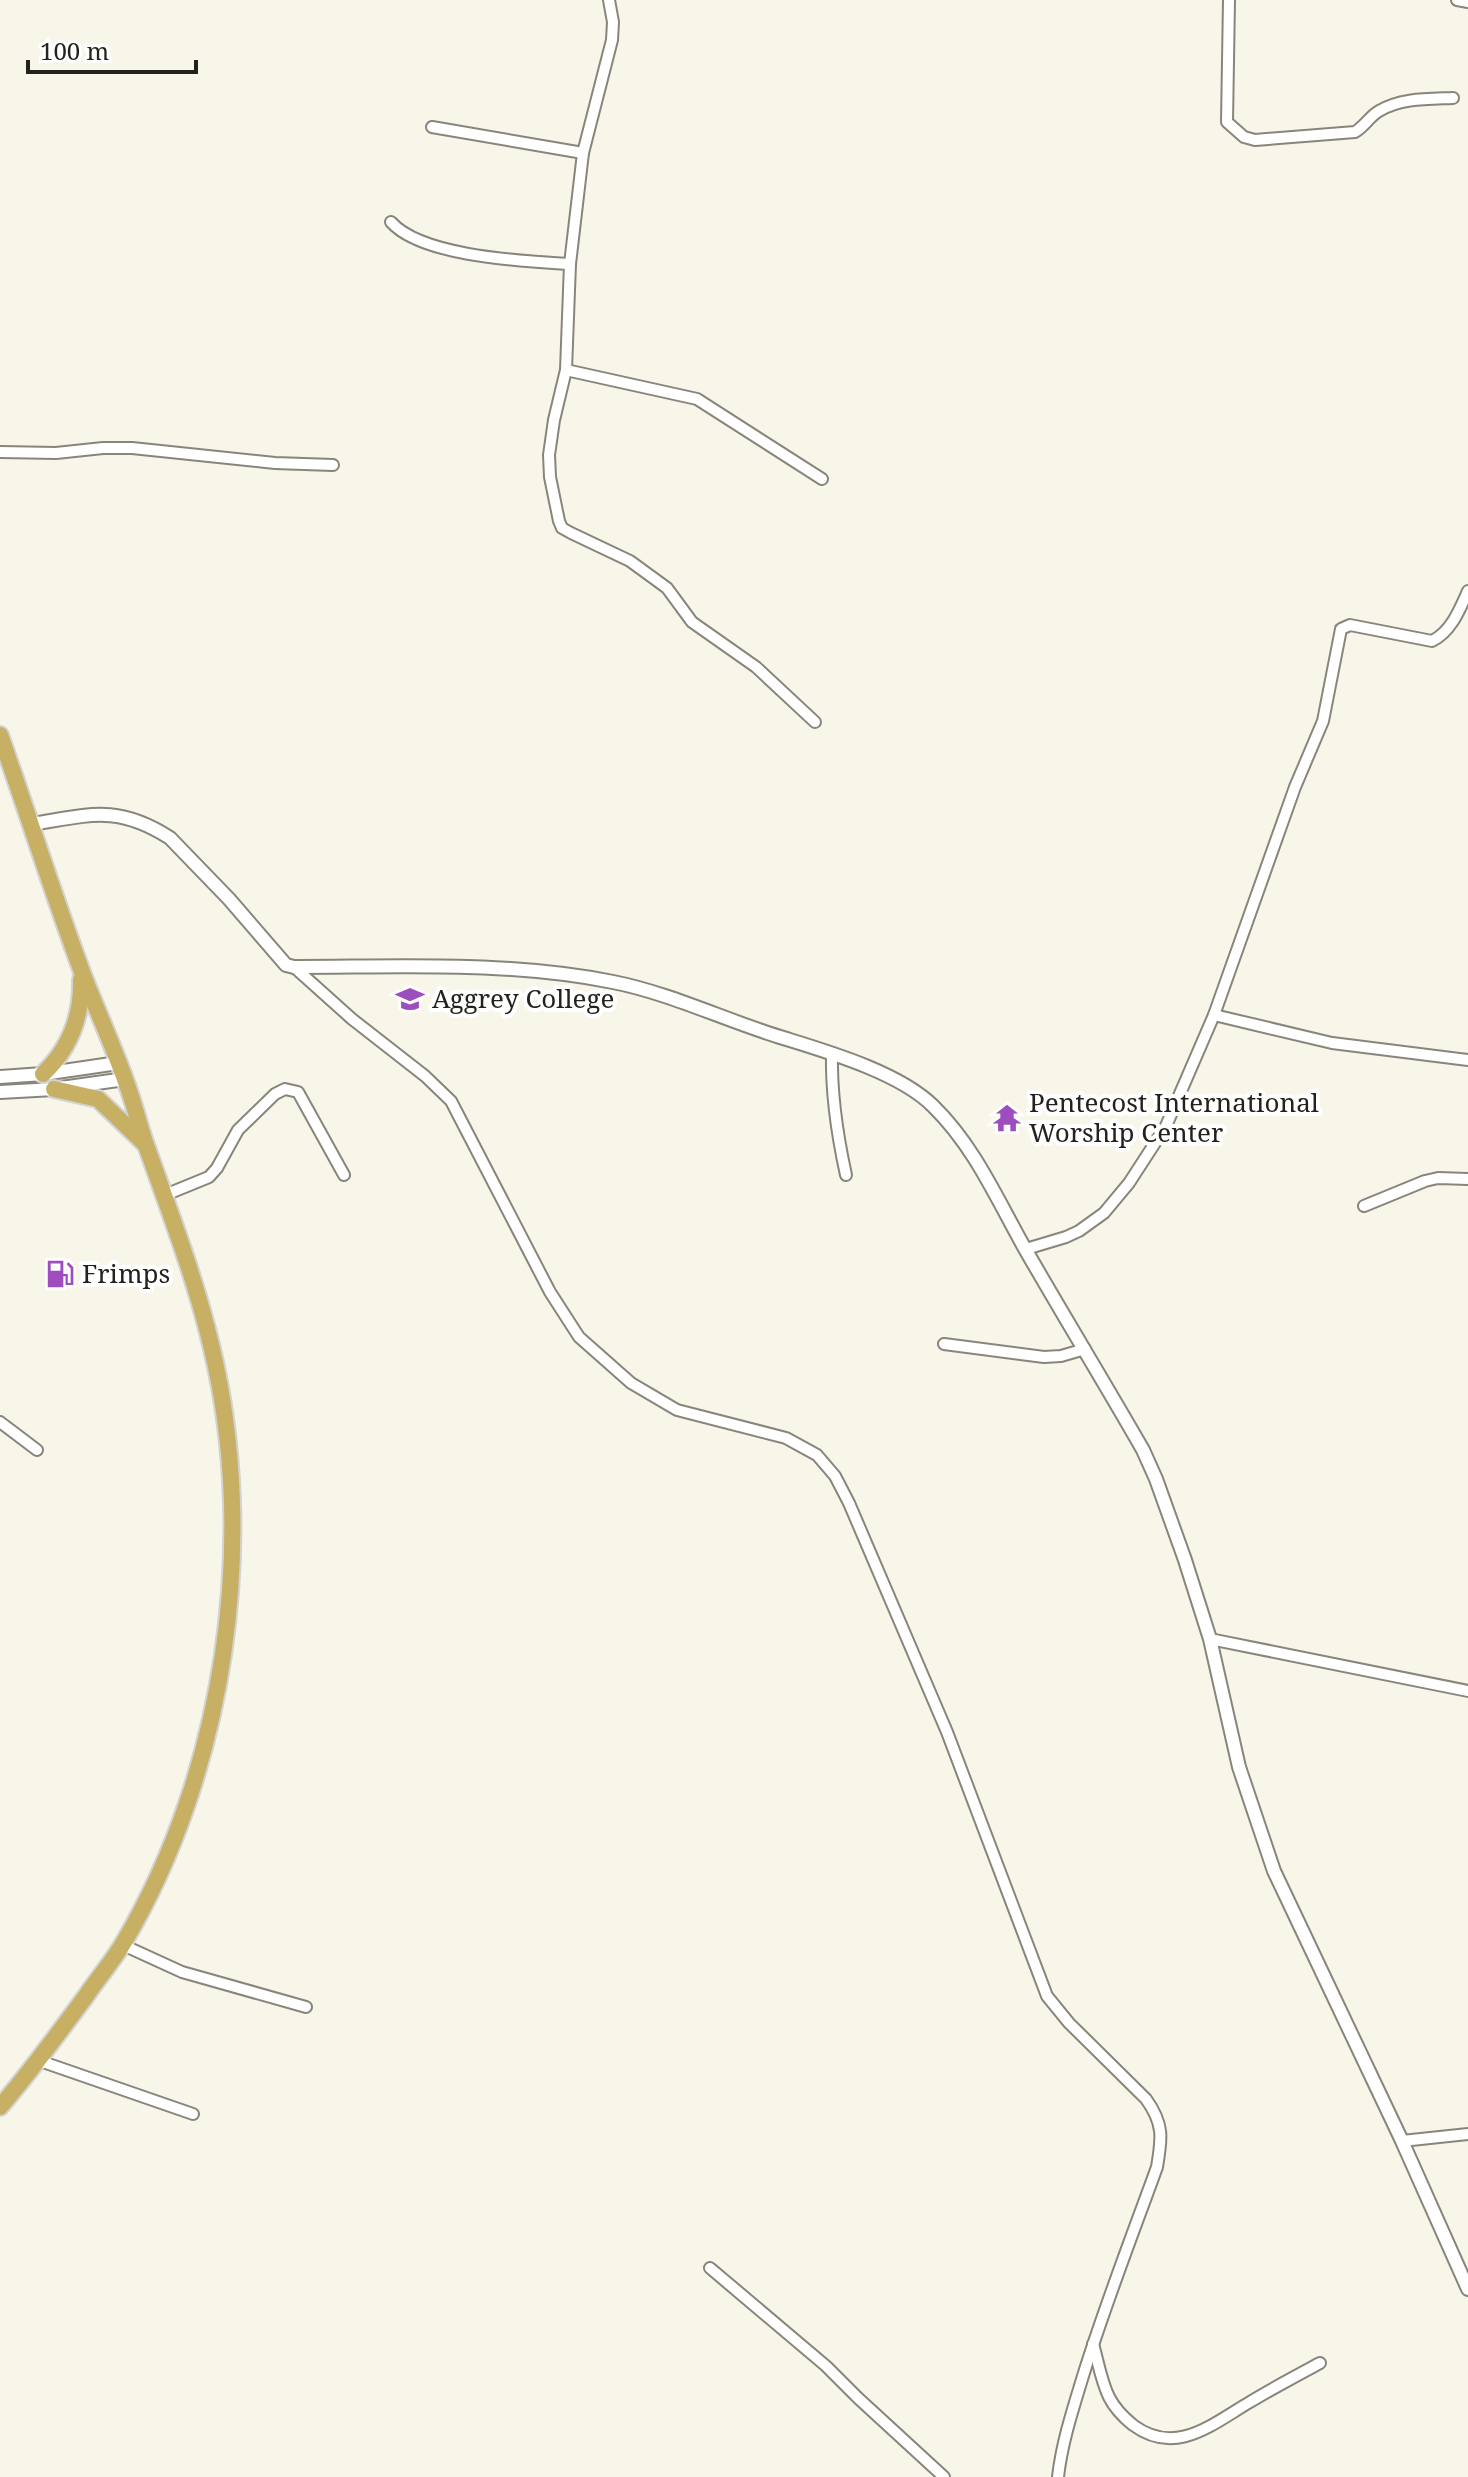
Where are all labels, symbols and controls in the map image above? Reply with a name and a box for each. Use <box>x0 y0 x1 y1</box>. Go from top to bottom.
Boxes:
scale bar <box>28 24 196 74</box>
text: 100 m <box>40 34 109 67</box>
place label: Aggrey College <box>432 980 614 1016</box>
school or university icon: Aggrey College <box>395 984 425 1014</box>
place label: Pentecost International Worship Center <box>1029 1084 1319 1150</box>
temple icon: Pentecost International Worship Center <box>992 1103 1022 1133</box>
place label: Frimps <box>82 1255 170 1291</box>
fuel station icon: Frimps <box>45 1259 75 1289</box>

